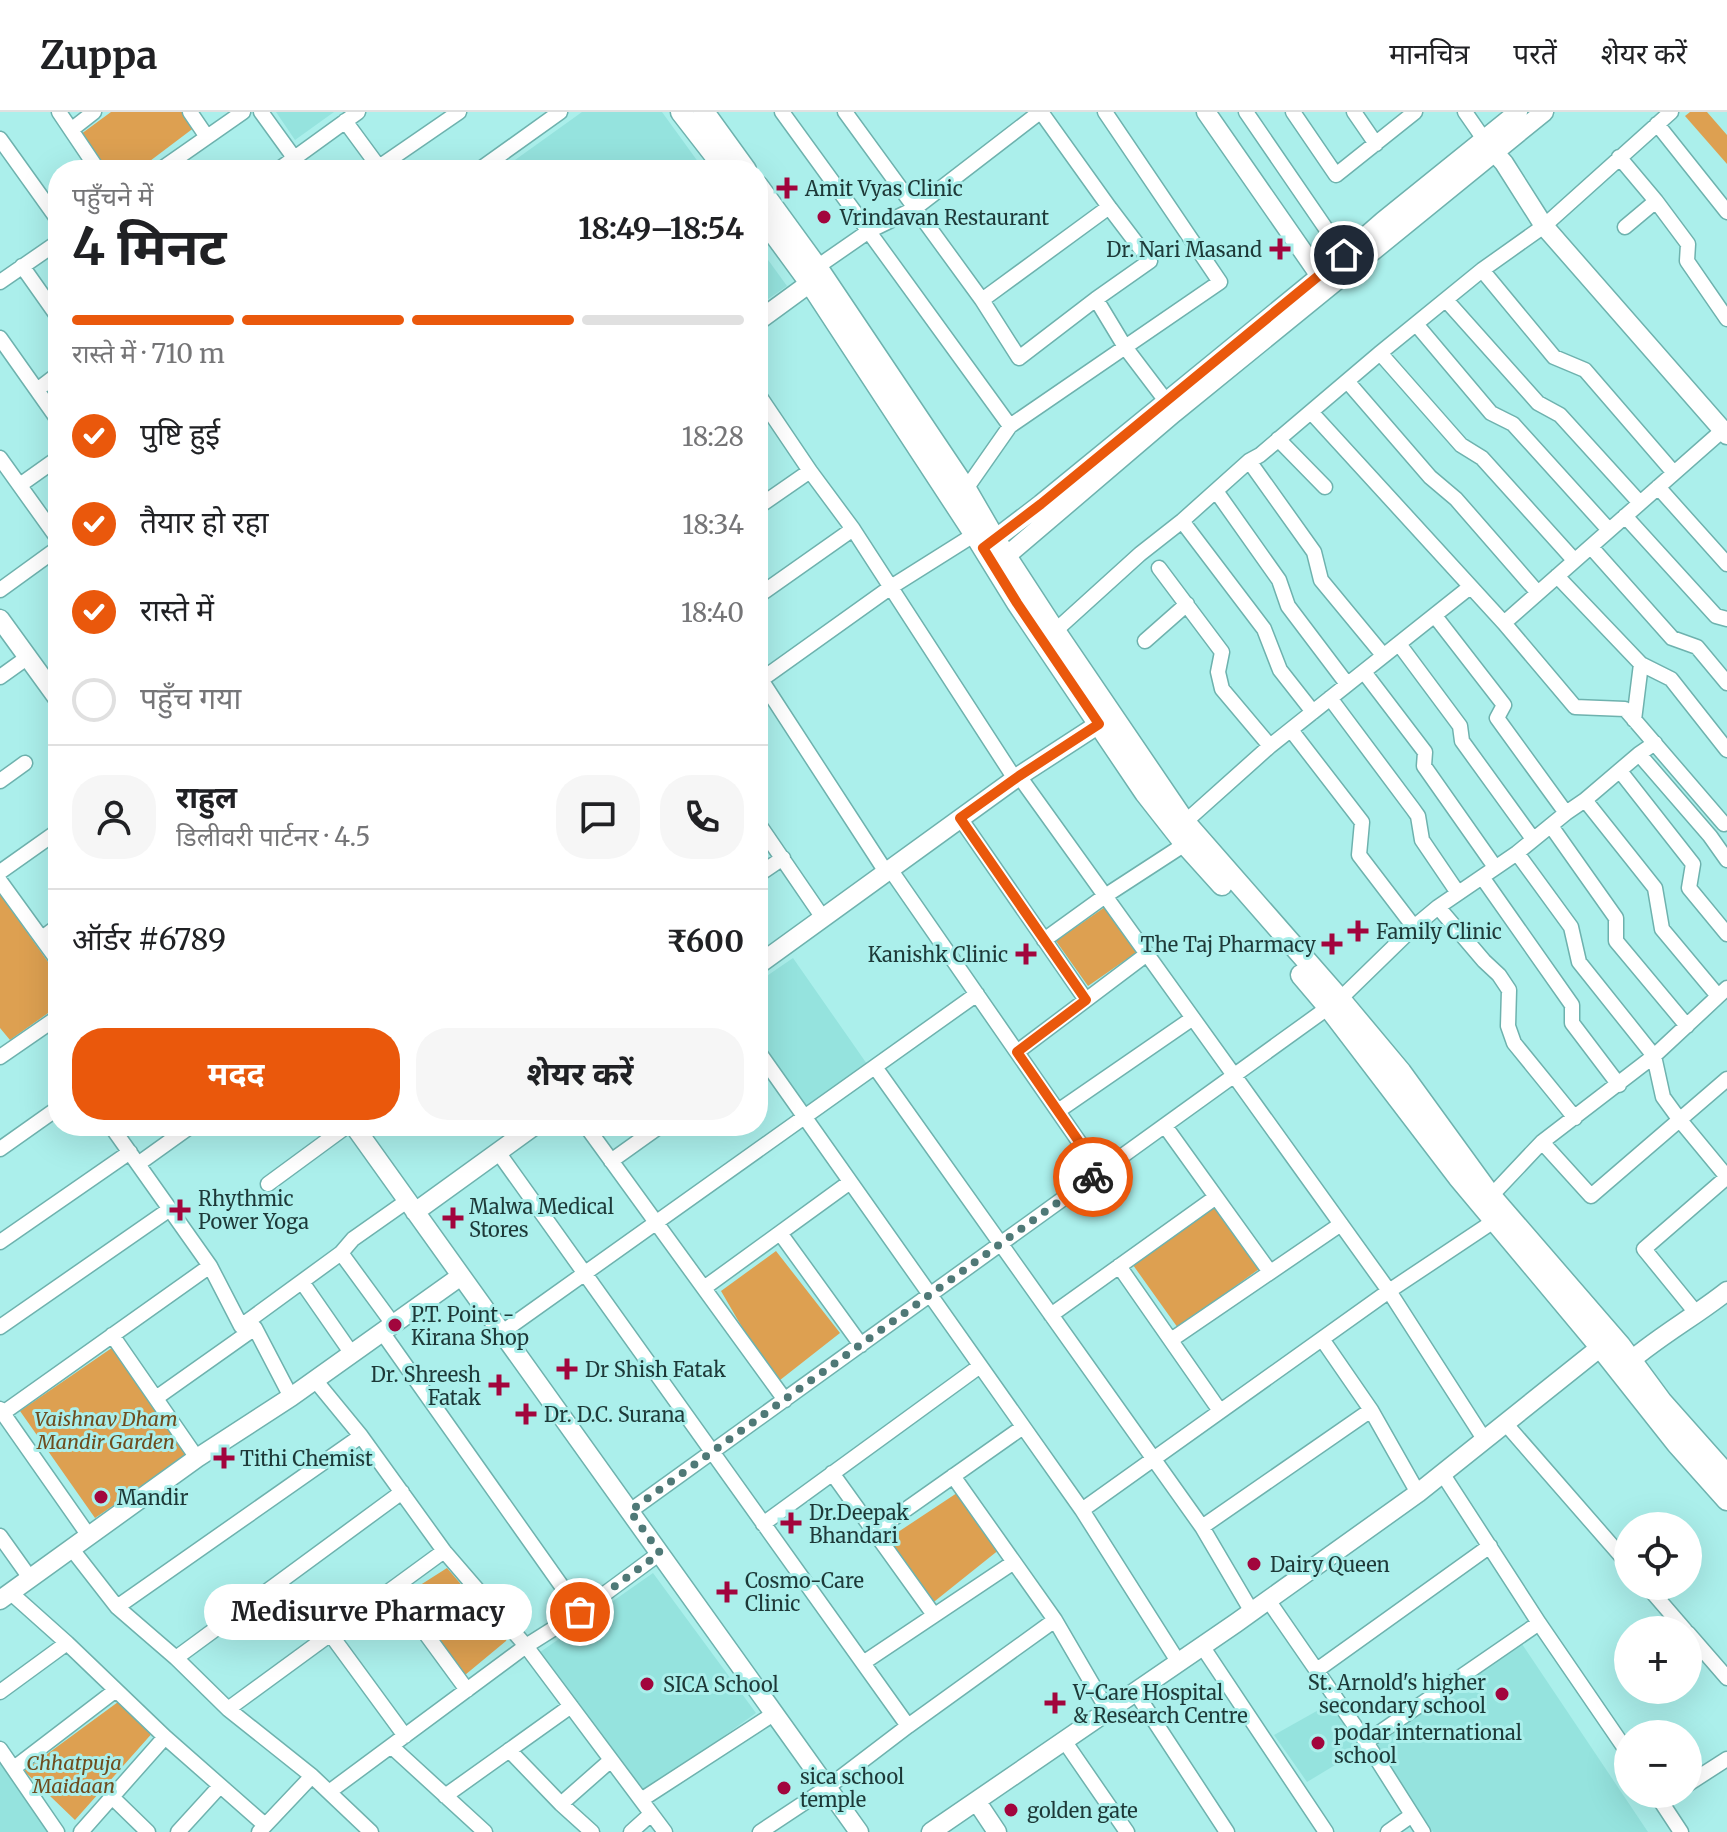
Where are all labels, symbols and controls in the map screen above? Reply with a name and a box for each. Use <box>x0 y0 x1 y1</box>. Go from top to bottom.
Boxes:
text: Zuppa <box>40 32 158 79</box>
text: मानचित्र <box>1389 36 1469 72</box>
text: परतें <box>1513 36 1557 72</box>
text: शेयर करें <box>1601 36 1687 72</box>
place label: Amit Vyas Clinic <box>804 176 963 201</box>
marker: Amit Vyas Clinic <box>776 177 798 199</box>
text: पहुँचने में <box>72 180 153 213</box>
place label: Vrindavan Restaurant <box>839 205 1049 230</box>
marker: Vrindavan Restaurant <box>815 208 833 226</box>
text: 18:49–18:54 <box>578 209 744 247</box>
text: 4 मिनट <box>72 214 227 279</box>
pin <box>1310 221 1378 289</box>
icon: home <box>1322 233 1366 277</box>
place label: Dr. Nari Masand <box>1106 237 1262 262</box>
marker: Dr. Nari Masand <box>1269 238 1291 260</box>
text: रास्ते में · 710 m <box>72 337 225 370</box>
icon: check <box>72 414 116 458</box>
text: पुष्टि हुई <box>140 415 220 453</box>
text: 18:28 <box>682 420 744 453</box>
icon: check <box>72 502 116 546</box>
text: तैयार हो रहा <box>140 503 268 541</box>
text: 18:34 <box>682 508 744 541</box>
icon: check <box>72 590 116 634</box>
text: रास्ते में <box>140 591 214 629</box>
text: 18:40 <box>681 596 744 629</box>
text: पहुँच गया <box>140 679 241 717</box>
button: person <box>72 775 156 859</box>
button: chat <box>556 775 640 859</box>
button: phone <box>660 775 744 859</box>
text: राहुल <box>176 778 237 816</box>
text: डिलीवरी पार्टनर · 4.5 <box>176 820 370 853</box>
place label: Family Clinic <box>1376 919 1502 944</box>
text: ऑर्डर #6789 <box>72 920 226 958</box>
marker: Family Clinic <box>1347 920 1369 942</box>
text: ₹600 <box>666 922 744 960</box>
place label: The Taj Pharmacy <box>1141 932 1316 957</box>
marker: The Taj Pharmacy <box>1323 935 1341 953</box>
place label: Kanishk Clinic <box>868 942 1008 967</box>
marker: Kanishk Clinic <box>1015 943 1037 965</box>
button: मदद <box>72 1028 400 1120</box>
button: शेयर करें <box>416 1028 744 1120</box>
courier <box>1053 1137 1133 1217</box>
icon: bike <box>1071 1155 1115 1199</box>
place label: Rhythmic Power Yoga <box>198 1186 309 1234</box>
place label: Malwa Medical Stores <box>469 1194 614 1242</box>
marker: Rhythmic Power Yoga <box>169 1199 191 1221</box>
marker: Malwa Medical Stores <box>444 1209 462 1227</box>
place label: P.T. Point - Kirana Shop <box>411 1302 529 1350</box>
marker: P.T. Point - Kirana Shop <box>386 1316 404 1334</box>
place label: Dr Shish Fatak <box>585 1357 726 1382</box>
marker: Dr Shish Fatak <box>556 1358 578 1380</box>
place label: Dr. Shreesh Fatak <box>371 1362 481 1410</box>
marker: Dr. Shreesh Fatak <box>488 1374 510 1396</box>
place label: Dr. D.C. Surana <box>544 1402 686 1427</box>
marker: Dr. D.C. Surana <box>515 1403 537 1425</box>
park label: Vaishnav Dham Mandir Garden <box>34 1406 178 1454</box>
place label: Tithi Chemist <box>240 1446 373 1471</box>
marker: Tithi Chemist <box>215 1449 233 1467</box>
place label: Mandir <box>117 1485 188 1510</box>
marker: Mandir <box>92 1488 110 1506</box>
place label: Dr.Deepak Bhandari <box>809 1500 909 1548</box>
marker: Dr.Deepak Bhandari <box>780 1512 802 1534</box>
map controls <box>1614 1512 1702 1808</box>
button: locate <box>1614 1512 1702 1600</box>
place label: Dairy Queen <box>1270 1552 1390 1577</box>
marker: Dairy Queen <box>1245 1555 1263 1573</box>
place label: Cosmo-Care Clinic <box>745 1568 864 1616</box>
pin <box>546 1578 614 1646</box>
marker: Cosmo-Care Clinic <box>716 1581 738 1603</box>
callout: Medisurve Pharmacy <box>204 1584 532 1640</box>
icon: bag <box>558 1590 602 1634</box>
text: Medisurve Pharmacy <box>231 1595 505 1628</box>
button: + <box>1614 1616 1702 1704</box>
place label: St. Arnold's higher secondary school <box>1308 1670 1486 1718</box>
place label: SICA School <box>663 1672 779 1697</box>
marker: SICA School <box>638 1675 656 1693</box>
place label: V-Care Hospital & Research Centre <box>1072 1680 1248 1728</box>
marker: St. Arnold's higher secondary school <box>1493 1685 1511 1703</box>
marker: V-Care Hospital & Research Centre <box>1044 1692 1066 1714</box>
place label: podar international school <box>1334 1720 1522 1768</box>
button: − <box>1614 1720 1702 1808</box>
marker: podar international school <box>1309 1734 1327 1752</box>
park label: Chhatpuja Maidaan <box>26 1750 122 1798</box>
place label: sica school temple <box>800 1764 904 1812</box>
marker: sica school temple <box>775 1779 793 1797</box>
place label: golden gate <box>1027 1798 1138 1823</box>
marker: golden gate <box>1002 1801 1020 1819</box>

